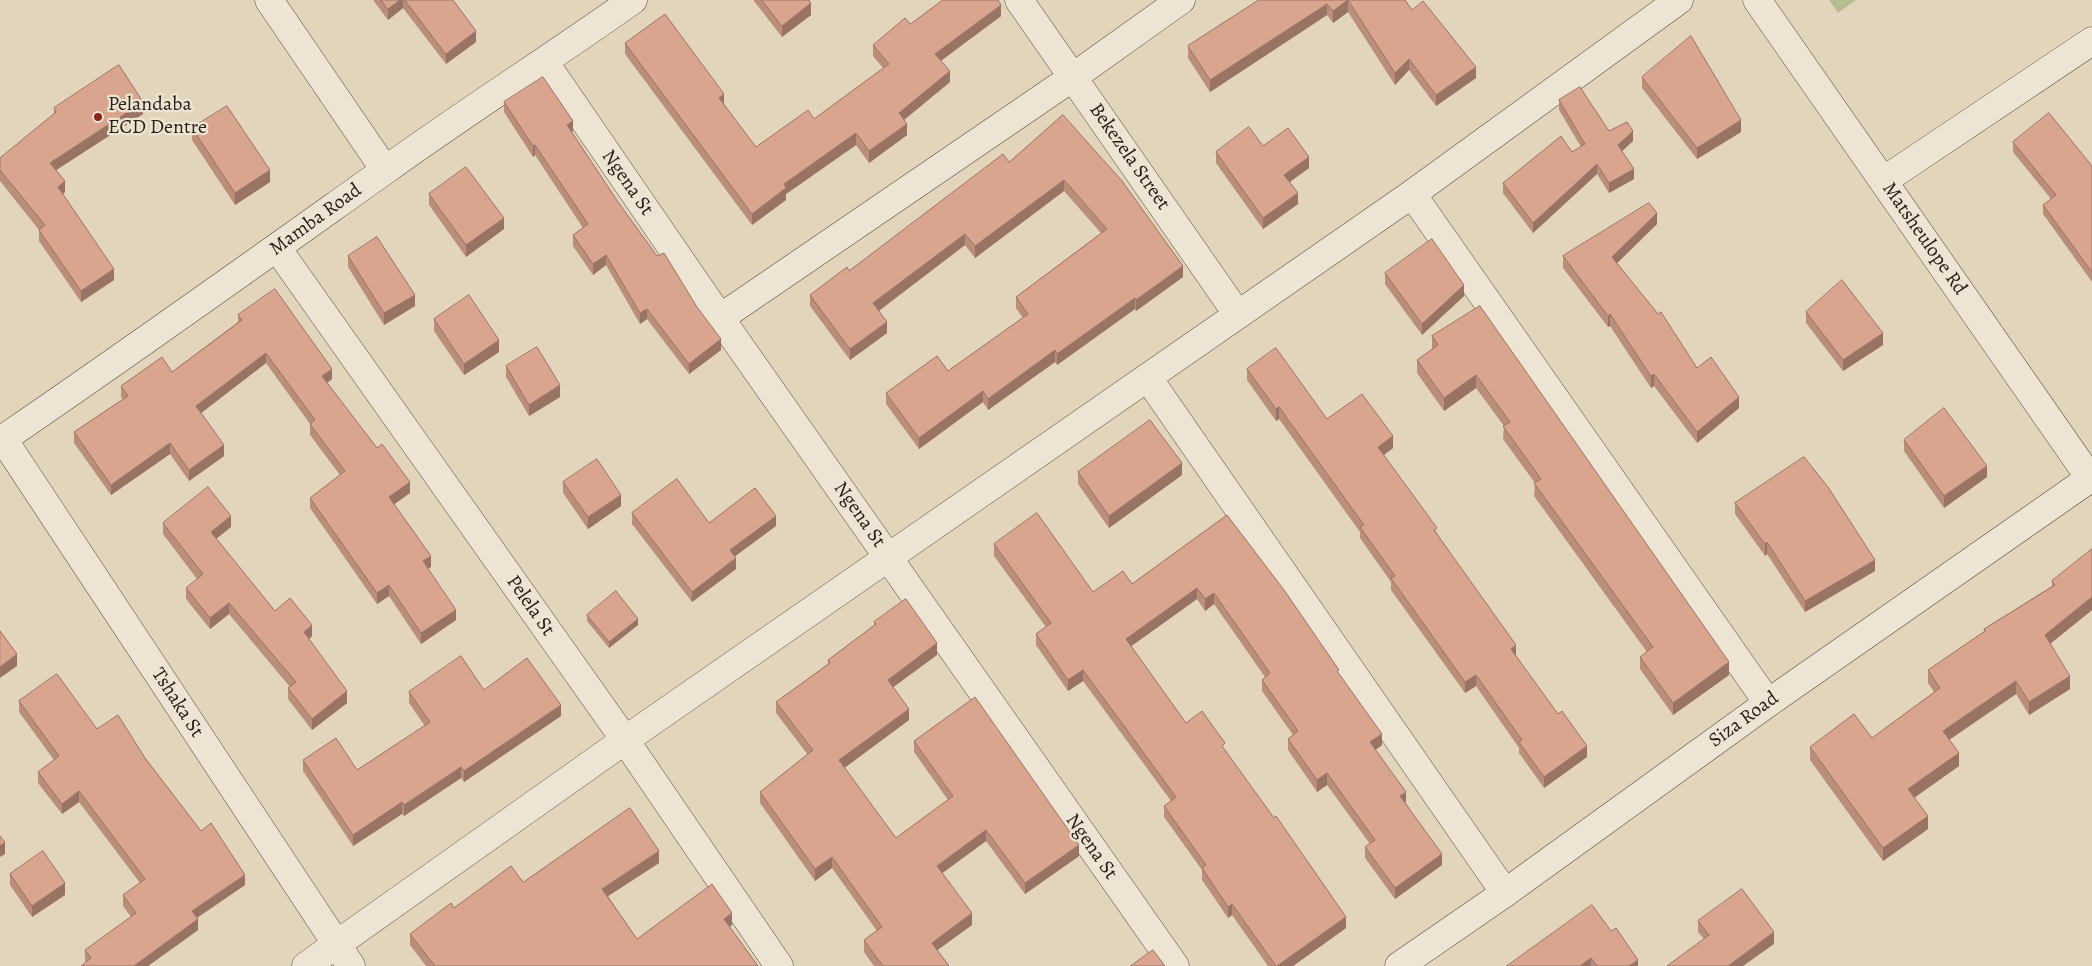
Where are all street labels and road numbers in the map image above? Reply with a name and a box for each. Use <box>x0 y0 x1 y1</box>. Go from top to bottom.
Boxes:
street label: Bekezela Street <box>1083 99 1175 215</box>
street label: Ngena St <box>596 146 658 220</box>
street label: Matsheulope Rd <box>1876 178 1972 300</box>
street label: Mamba Road <box>265 179 367 261</box>
street label: Ngena St <box>828 478 890 552</box>
street label: Pelela St <box>501 571 559 641</box>
street label: Tshaka St <box>146 664 208 742</box>
street label: Siza Road <box>1705 687 1783 753</box>
street label: Ngena St <box>1060 810 1122 884</box>

